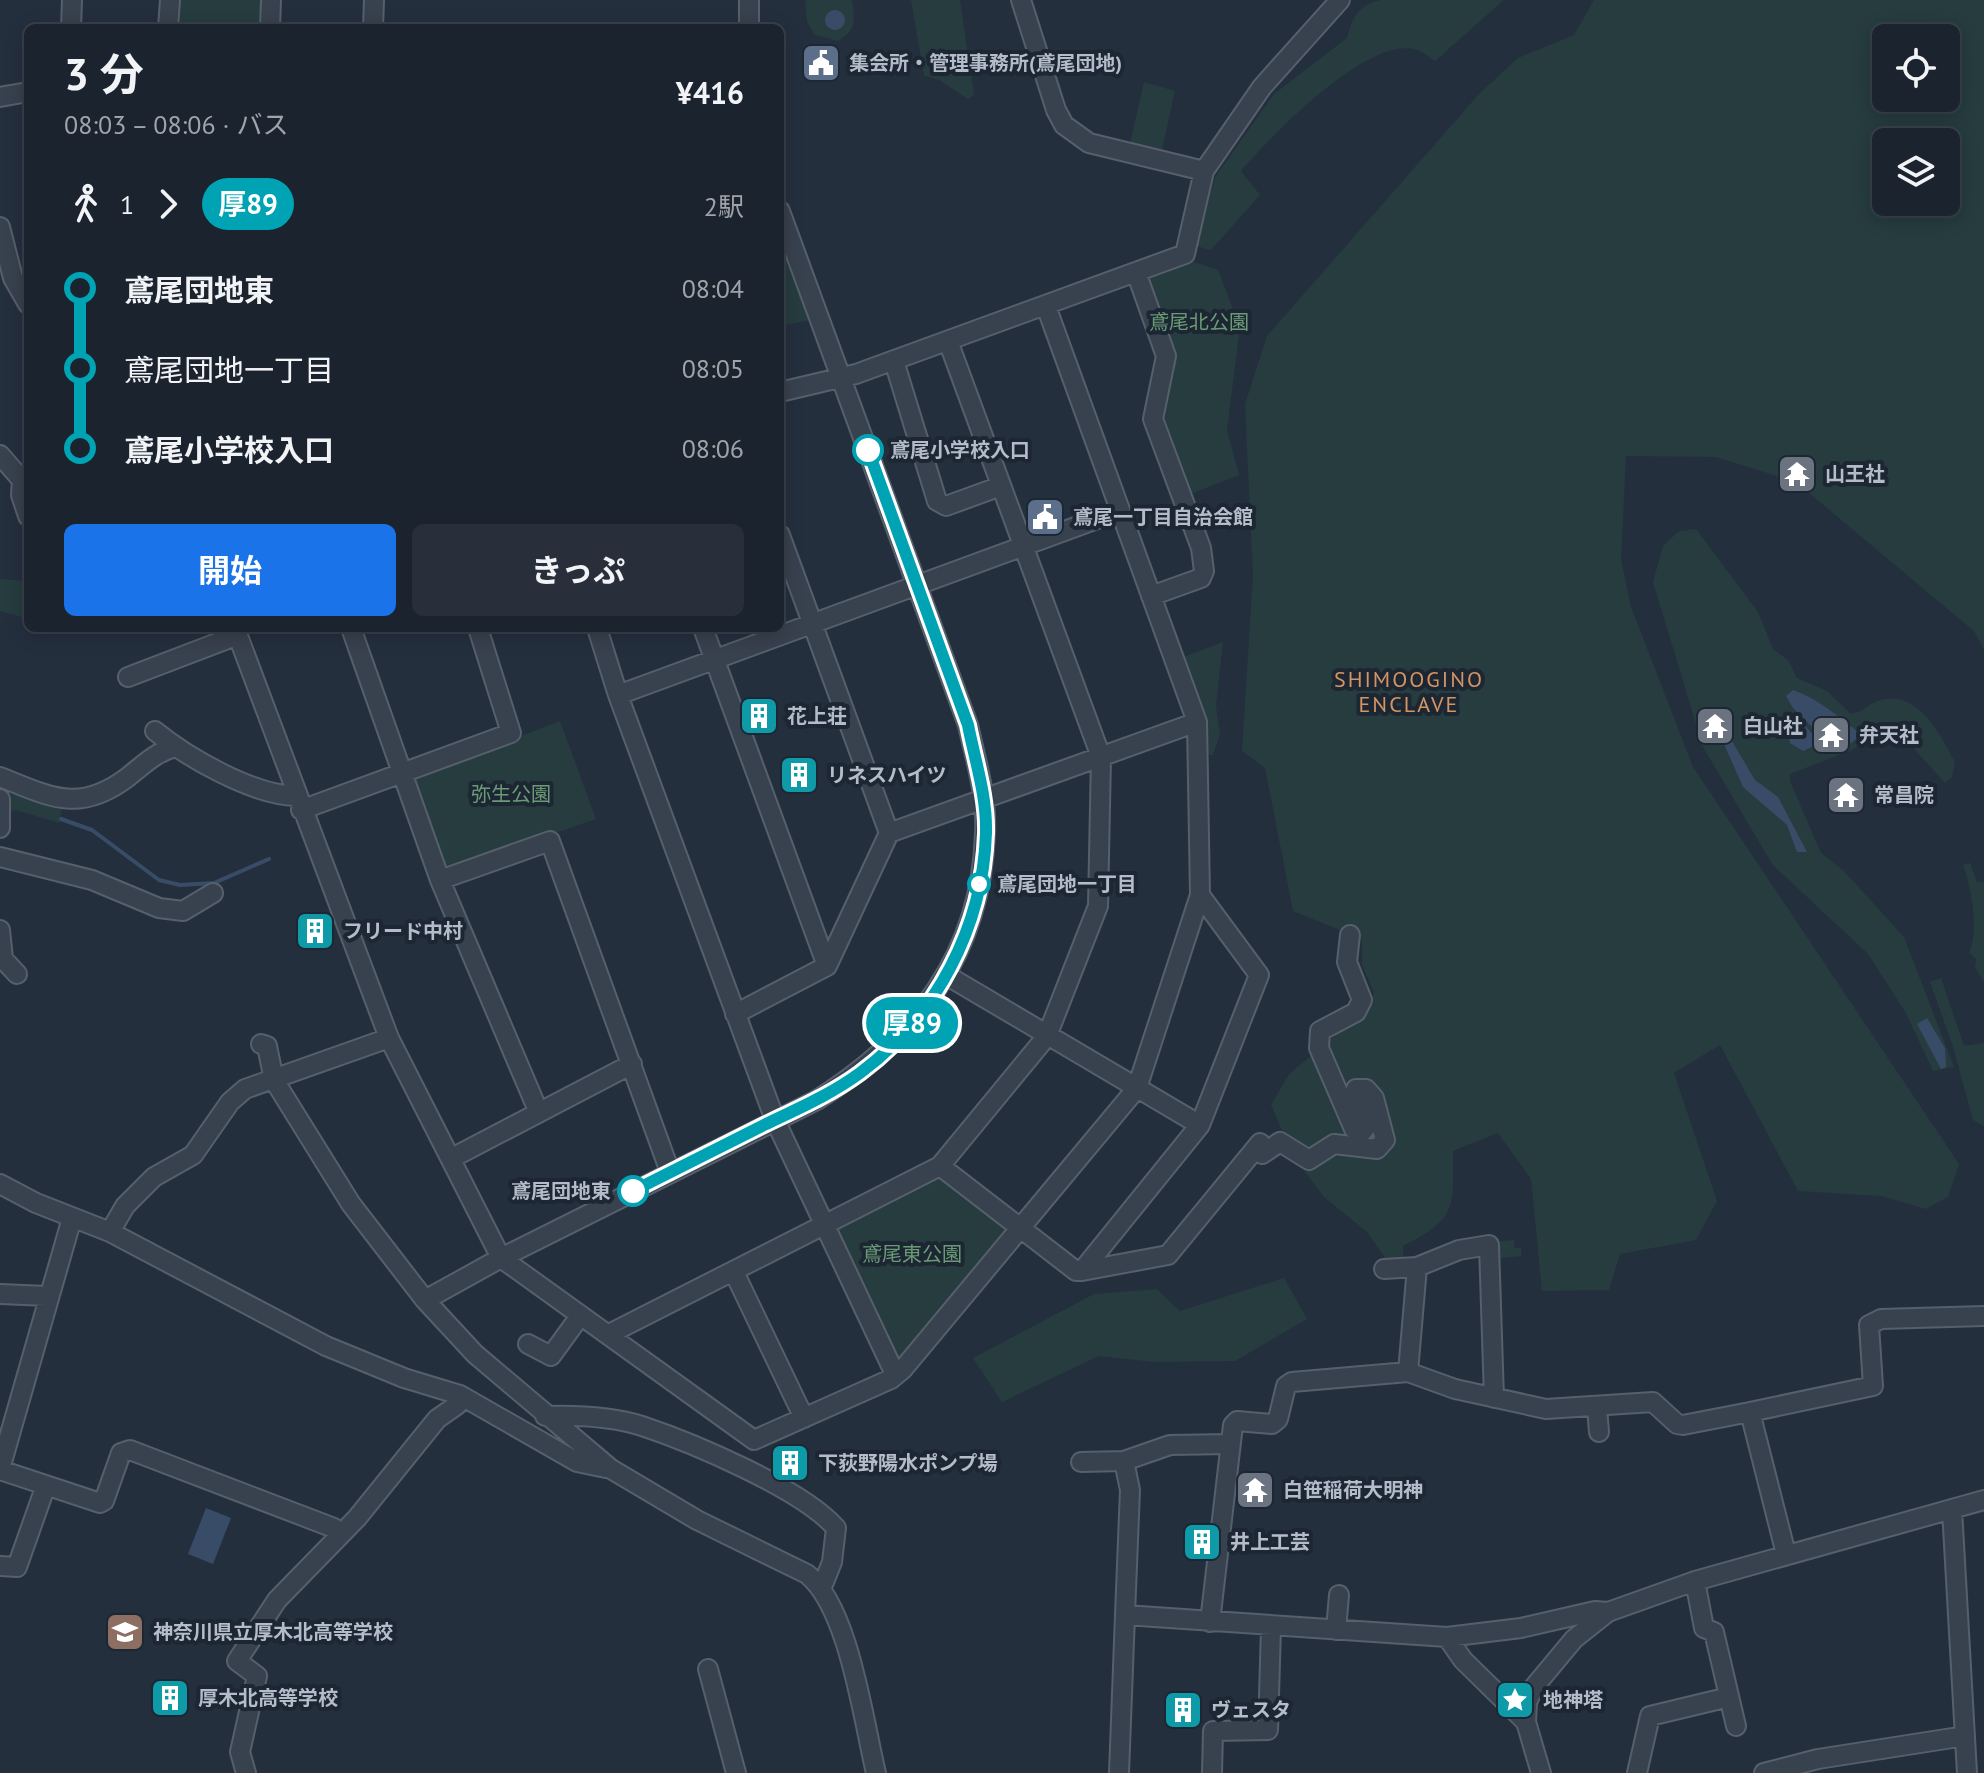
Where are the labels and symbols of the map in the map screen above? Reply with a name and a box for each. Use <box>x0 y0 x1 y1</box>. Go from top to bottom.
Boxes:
public building icon: 集会所・管理事務所(鳶尾団地) <box>800 42 842 84</box>
place label: 集会所・管理事務所(鳶尾団地) <box>849 50 1122 76</box>
park label: 鳶尾北公園 <box>1149 309 1249 335</box>
marker: 鳶尾小学校入口 <box>853 435 883 465</box>
place label: 鳶尾小学校入口 <box>890 437 1030 463</box>
temple icon: 山王社 <box>1776 453 1818 495</box>
place label: 山王社 <box>1825 461 1885 487</box>
public building icon: 鳶尾一丁目自治会館 <box>1024 496 1066 538</box>
place label: 鳶尾一丁目自治会館 <box>1073 504 1253 530</box>
district label: SHIMOOGINO ENCLAVE <box>1334 665 1484 718</box>
building icon: 花上荘 <box>738 695 780 737</box>
place label: 花上荘 <box>787 703 847 729</box>
temple icon: 白山社 <box>1694 705 1736 747</box>
place label: 白山社 <box>1743 713 1803 739</box>
temple icon: 弁天社 <box>1810 714 1852 756</box>
place label: 弁天社 <box>1859 722 1919 748</box>
building icon: リネスハイツ <box>778 754 820 796</box>
place label: リネスハイツ <box>827 762 947 788</box>
temple icon: 常昌院 <box>1825 774 1867 816</box>
park label: 弥生公園 <box>471 781 551 807</box>
place label: 常昌院 <box>1874 782 1934 808</box>
place label: 鳶尾団地一丁目 <box>997 871 1137 897</box>
marker: 鳶尾団地一丁目 <box>968 873 990 895</box>
building icon: フリード中村 <box>294 910 336 952</box>
place label: フリード中村 <box>343 918 463 944</box>
line badge: 厚89 <box>866 997 958 1049</box>
marker: 鳶尾団地東 <box>618 1176 648 1206</box>
place label: 鳶尾団地東 <box>511 1178 611 1204</box>
park label: 鳶尾東公園 <box>862 1241 962 1267</box>
building icon: 下荻野陽水ポンプ場 <box>769 1442 811 1484</box>
place label: 下荻野陽水ポンプ場 <box>818 1450 997 1476</box>
temple icon: 白笹稲荷大明神 <box>1234 1469 1276 1511</box>
place label: 白笹稲荷大明神 <box>1283 1477 1423 1503</box>
building icon: 井上工芸 <box>1181 1521 1223 1563</box>
place label: 井上工芸 <box>1230 1529 1310 1555</box>
school or university icon: 神奈川県立厚木北高等学校 <box>104 1611 146 1653</box>
place label: 神奈川県立厚木北高等学校 <box>153 1619 393 1645</box>
building icon: 厚木北高等学校 <box>149 1677 191 1719</box>
place icon: 地神塔 <box>1494 1679 1536 1721</box>
place label: 厚木北高等学校 <box>198 1685 338 1711</box>
place label: 地神塔 <box>1543 1687 1603 1713</box>
building icon: ヴェスタ <box>1162 1689 1204 1731</box>
place label: ヴェスタ <box>1211 1697 1291 1723</box>

